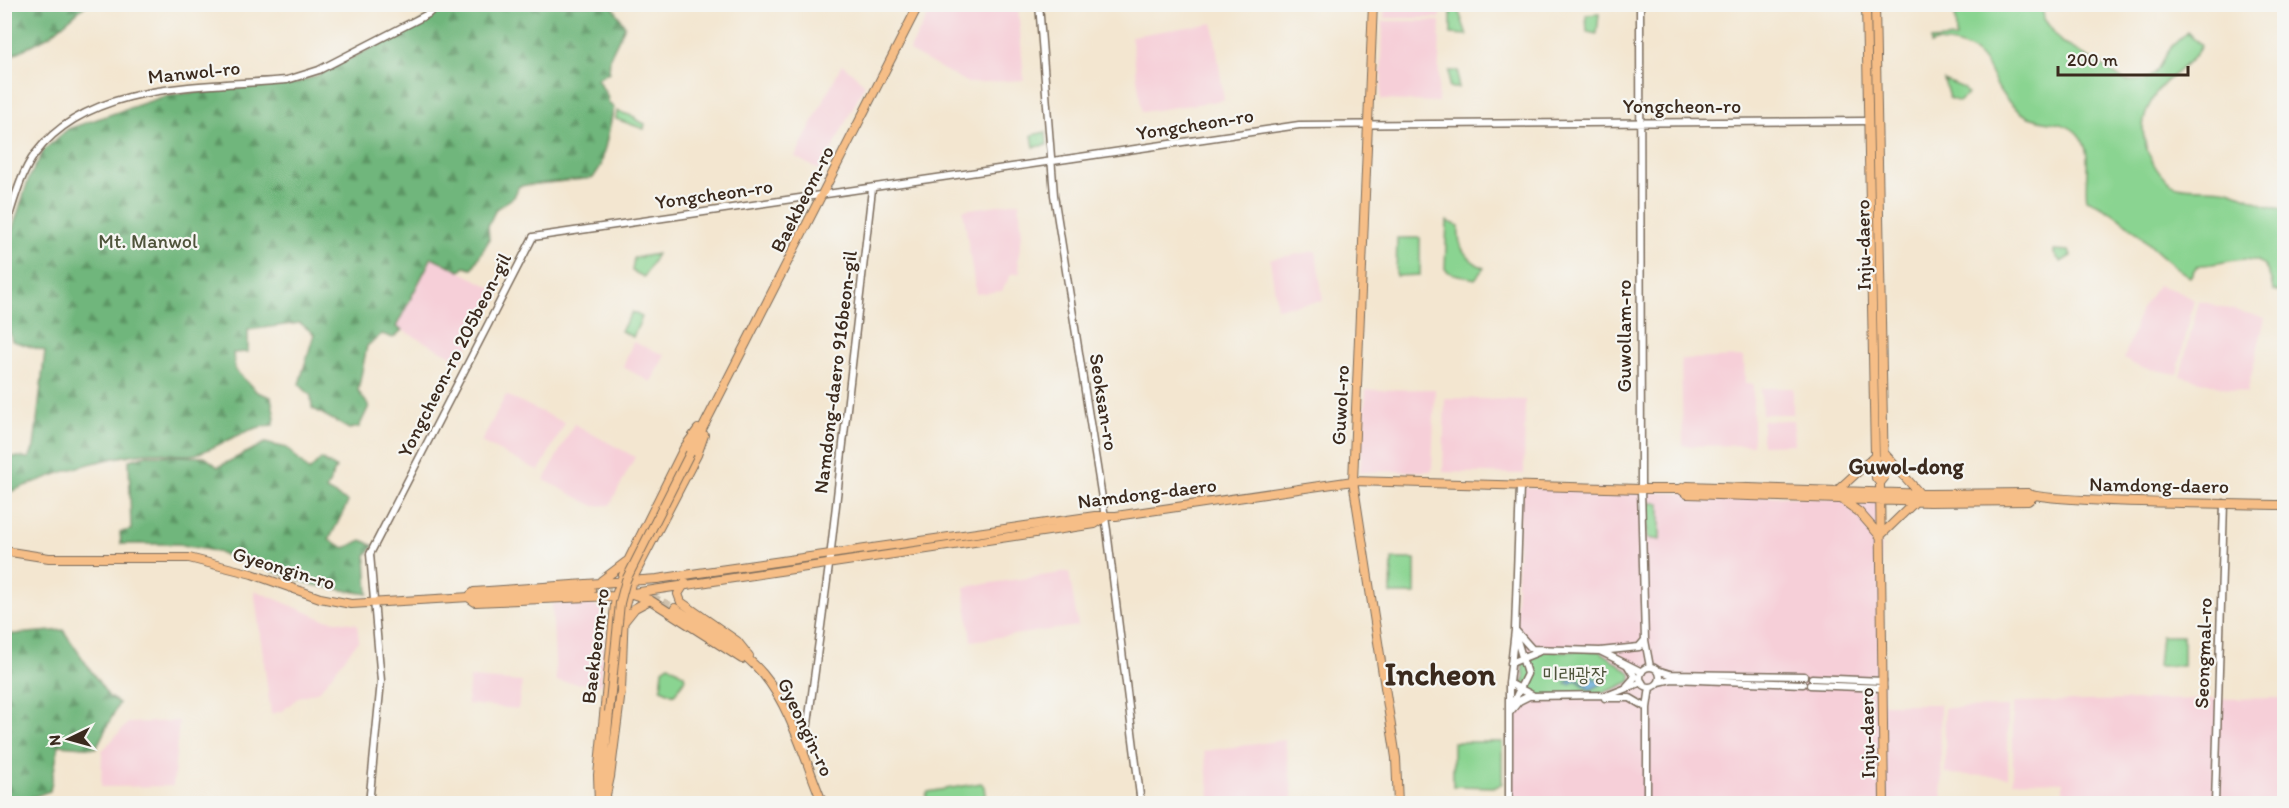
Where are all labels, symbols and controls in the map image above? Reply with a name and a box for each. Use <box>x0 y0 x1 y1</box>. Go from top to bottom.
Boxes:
scale bar <box>2058 39 2188 77</box>
text: 200 m <box>2067 49 2118 71</box>
street label: Manwol-ro <box>147 55 241 89</box>
street label: Yongcheon-ro <box>1623 94 1741 118</box>
street label: Yongcheon-ro <box>1135 103 1255 145</box>
street label: Baekbeom-ro <box>765 142 839 256</box>
street label: Yongcheon-ro <box>654 174 774 214</box>
street label: Inju-daero <box>1850 199 1876 291</box>
park label: Mt. Manwol <box>98 229 198 253</box>
street label: Yongcheon-ro 205beon-gil <box>392 249 516 461</box>
street label: Namdong-daero 916beon-gil <box>808 249 862 495</box>
street label: Guwollam-ro <box>1612 280 1636 392</box>
street label: Seoksan-ro <box>1084 352 1124 452</box>
street label: Guwol-ro <box>1326 364 1354 446</box>
district label: Guwol-dong <box>1848 453 1964 480</box>
street label: Namdong-daero <box>2089 472 2229 498</box>
street label: Namdong-daero <box>1076 473 1218 513</box>
street label: Gyeongin-ro <box>230 541 338 595</box>
street label: Baekbeom-ro <box>576 587 614 705</box>
street label: Seongmal-ro <box>2189 597 2217 709</box>
district label: Incheon <box>1384 655 1497 693</box>
park label: 미래광장 <box>1543 662 1607 686</box>
street label: Gyeongin-ro <box>773 674 839 780</box>
street label: Inju-daero <box>1854 687 1880 779</box>
north arrow <box>39 709 99 769</box>
text: N <box>45 734 64 746</box>

